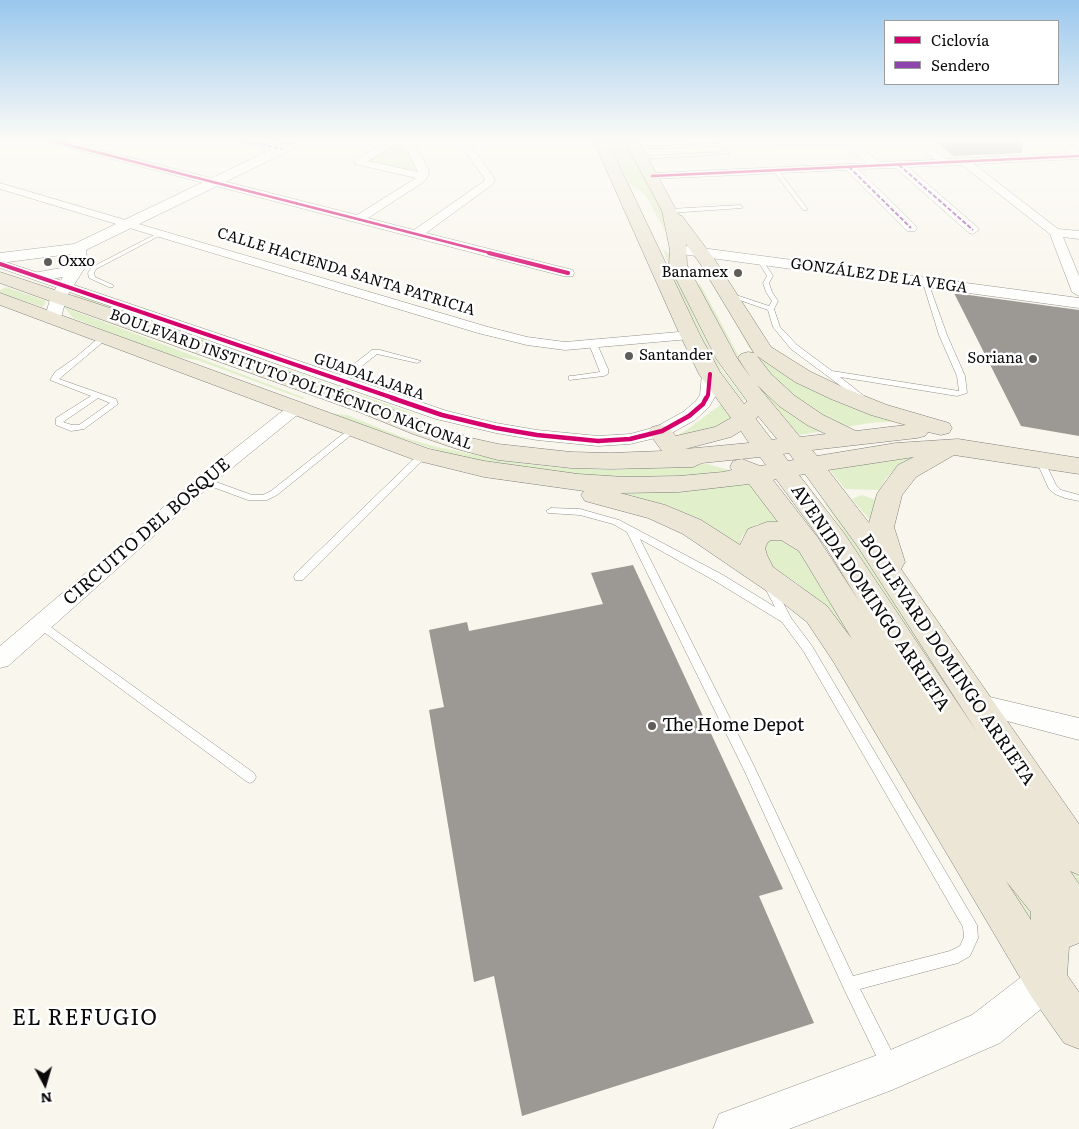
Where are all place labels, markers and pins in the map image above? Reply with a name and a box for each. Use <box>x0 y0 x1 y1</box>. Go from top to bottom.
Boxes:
place label: Oxxo <box>58 253 95 271</box>
marker: Oxxo <box>42 256 54 268</box>
place label: Banamex <box>662 264 728 282</box>
marker: Banamex <box>732 267 744 279</box>
place label: Santander <box>639 347 713 365</box>
marker: Santander <box>623 350 635 362</box>
place label: Soriana <box>967 350 1023 368</box>
marker: Soriana <box>1027 353 1039 365</box>
place label: The Home Depot <box>662 715 804 737</box>
marker: The Home Depot <box>646 720 658 732</box>

